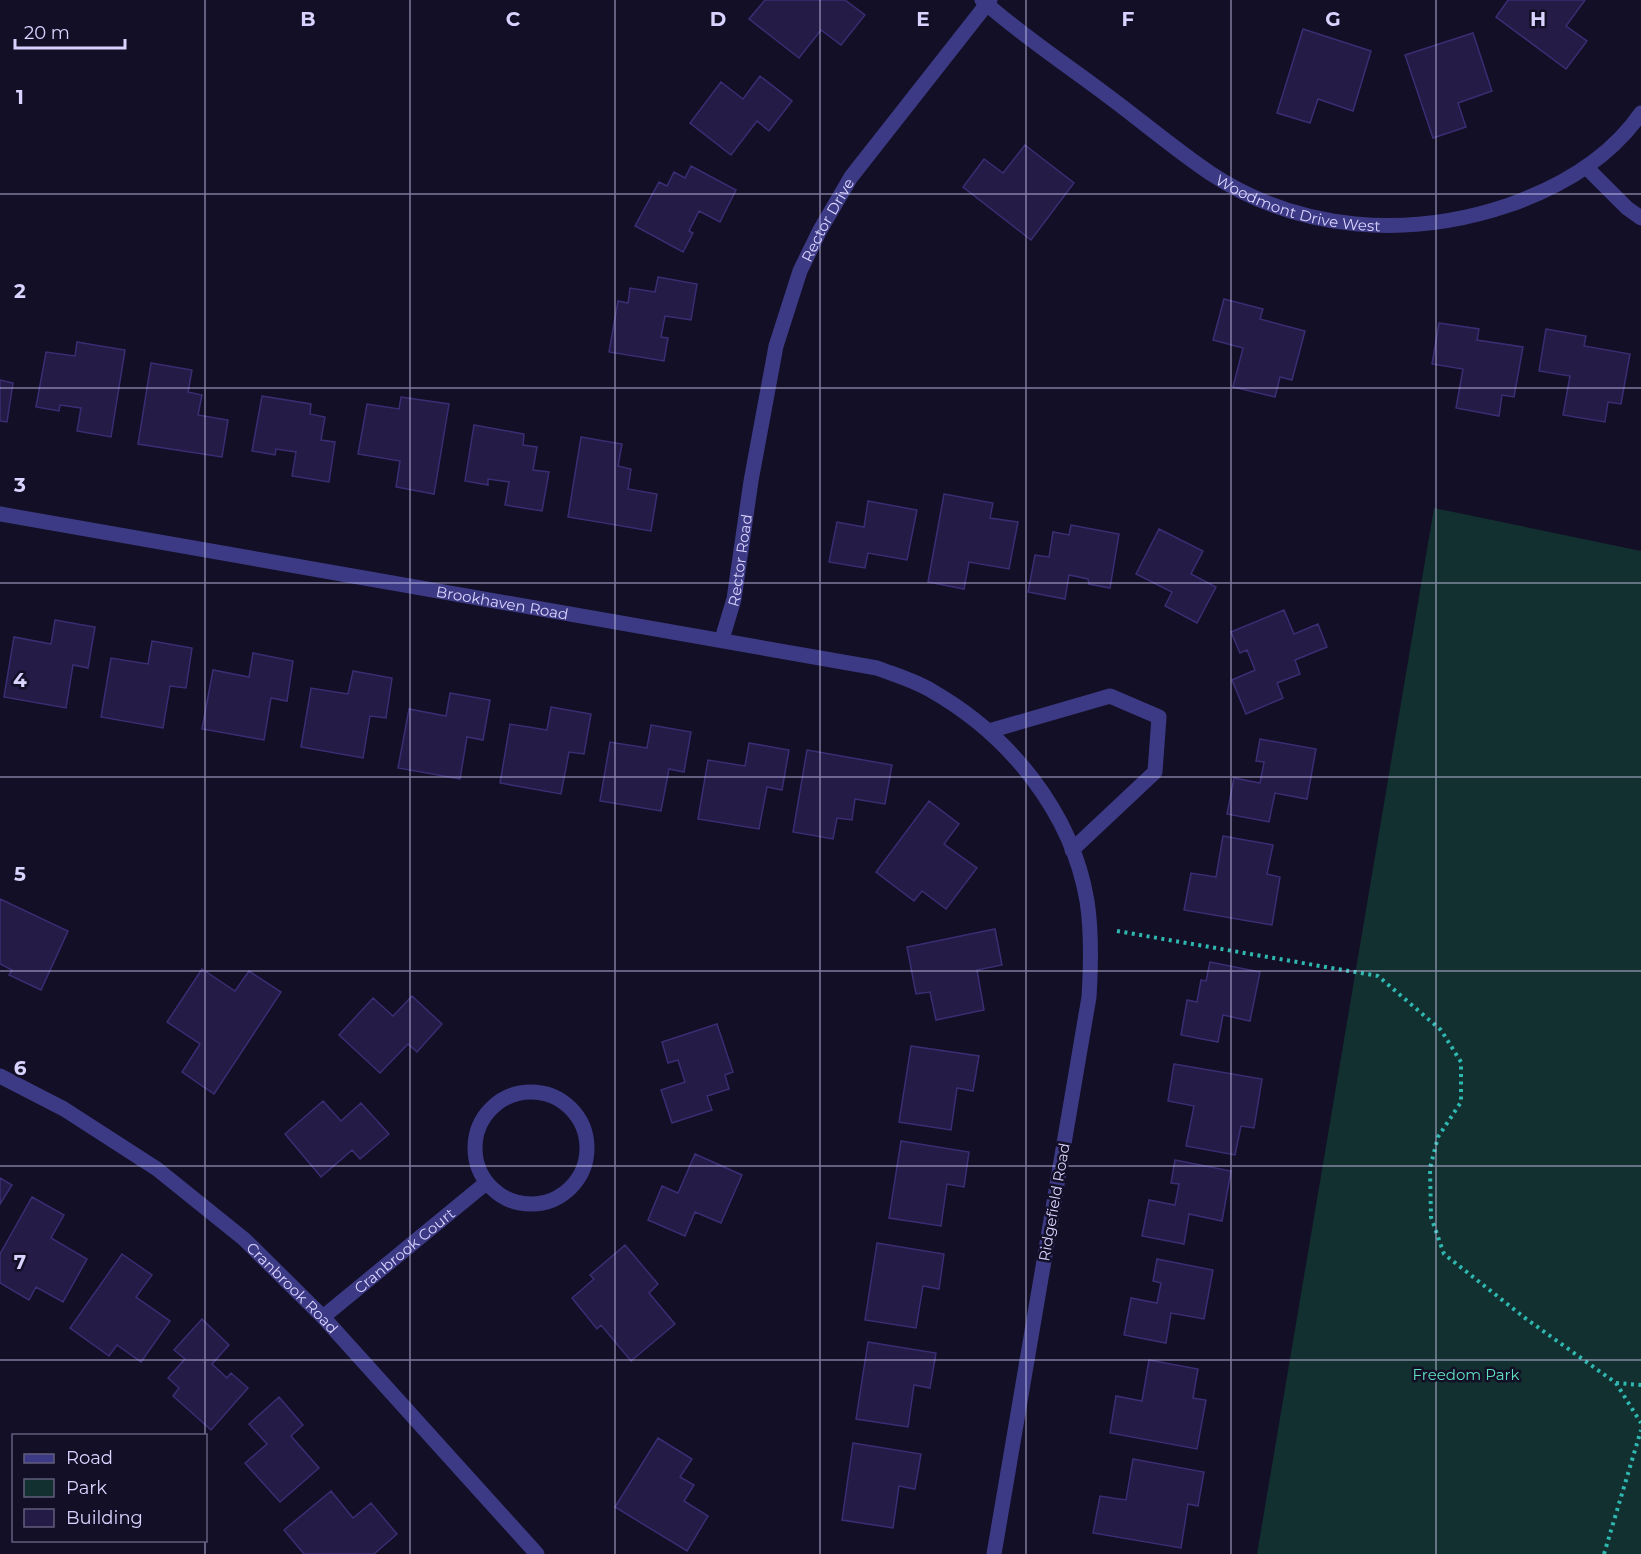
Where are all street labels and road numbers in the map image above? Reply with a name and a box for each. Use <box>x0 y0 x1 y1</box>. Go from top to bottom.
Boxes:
street label: Woodmont Drive West <box>1213 170 1381 235</box>
street label: Rector Drive <box>797 174 858 265</box>
street label: Rector Road <box>723 513 756 609</box>
street label: Brookhaven Road <box>435 581 570 623</box>
street label: Ridgefield Road <box>1034 1141 1074 1263</box>
street label: Cranbrook Court <box>350 1203 458 1297</box>
street label: Cranbrook Road <box>243 1238 343 1337</box>

